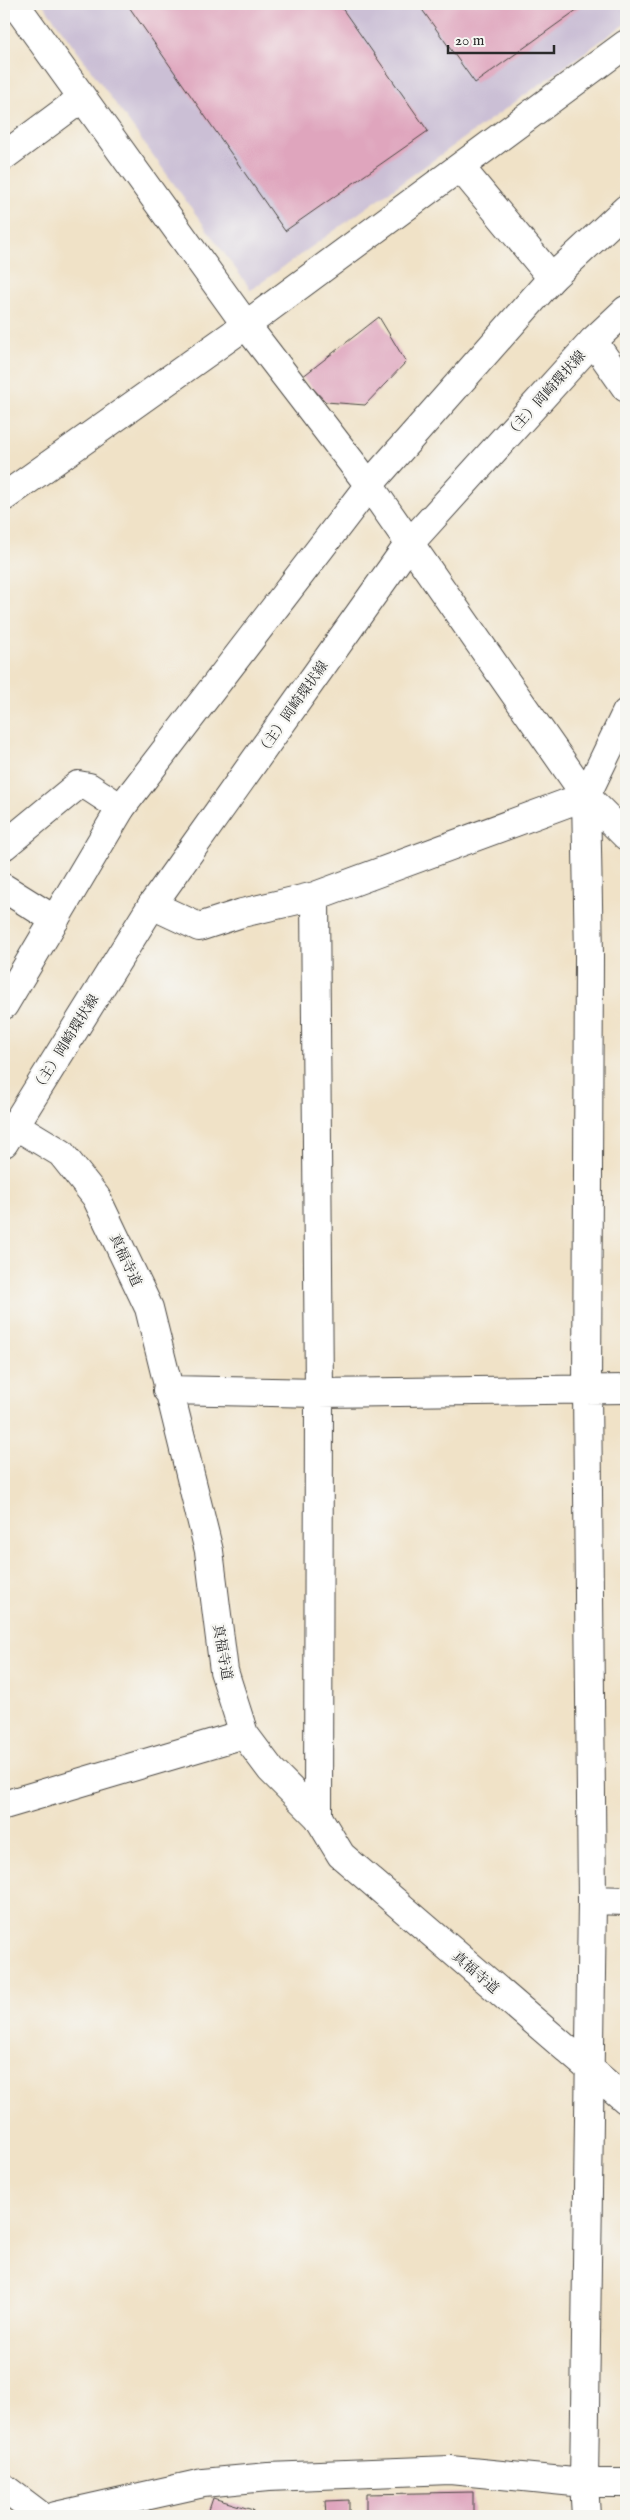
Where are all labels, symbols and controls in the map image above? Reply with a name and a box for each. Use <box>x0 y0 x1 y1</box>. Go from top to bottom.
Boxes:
scale bar <box>448 22 554 54</box>
text: 20 m <box>455 31 485 50</box>
street label: （主）岡崎環状線 <box>502 347 590 442</box>
street label: （主）岡崎環状線 <box>253 658 332 760</box>
street label: （主）岡崎環状線 <box>29 991 103 1096</box>
street label: 真福寺道 <box>105 1231 145 1290</box>
street label: 真福寺道 <box>208 1623 236 1681</box>
street label: 真福寺道 <box>448 1948 502 1998</box>

